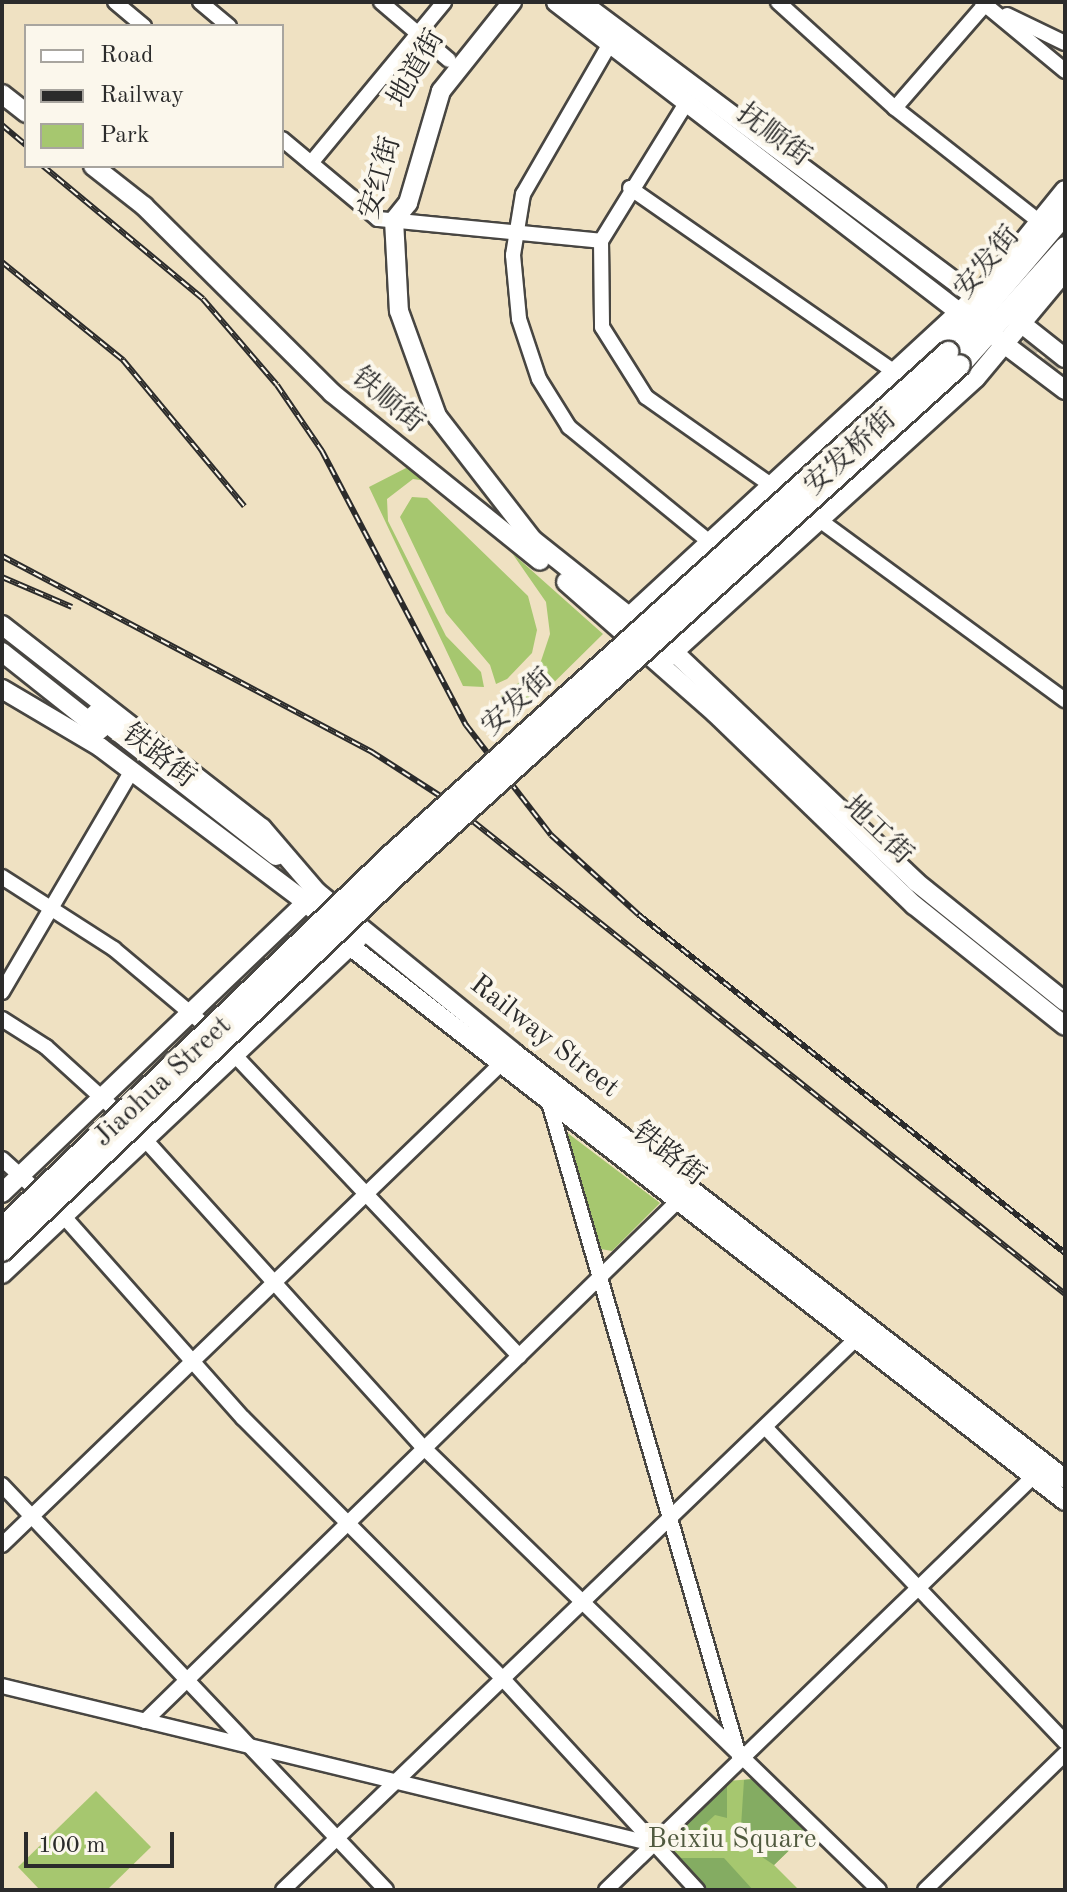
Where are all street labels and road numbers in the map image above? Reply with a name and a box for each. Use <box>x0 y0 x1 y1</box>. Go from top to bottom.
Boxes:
street label: 地道街 <box>381 24 453 114</box>
street label: 抚顺街 <box>729 97 817 175</box>
street label: 安红街 <box>353 133 409 223</box>
street label: 安发街 <box>948 220 1028 306</box>
street label: 铁顺街 <box>344 361 430 441</box>
street label: 安发桥街 <box>798 403 904 503</box>
street label: 安发街 <box>476 662 560 744</box>
street label: 铁路街 <box>115 718 201 796</box>
street label: 地工街 <box>835 790 919 872</box>
street label: Railway Street <box>463 968 625 1106</box>
street label: Jiaohua Street <box>87 1010 239 1154</box>
street label: 铁路街 <box>625 1116 711 1194</box>

